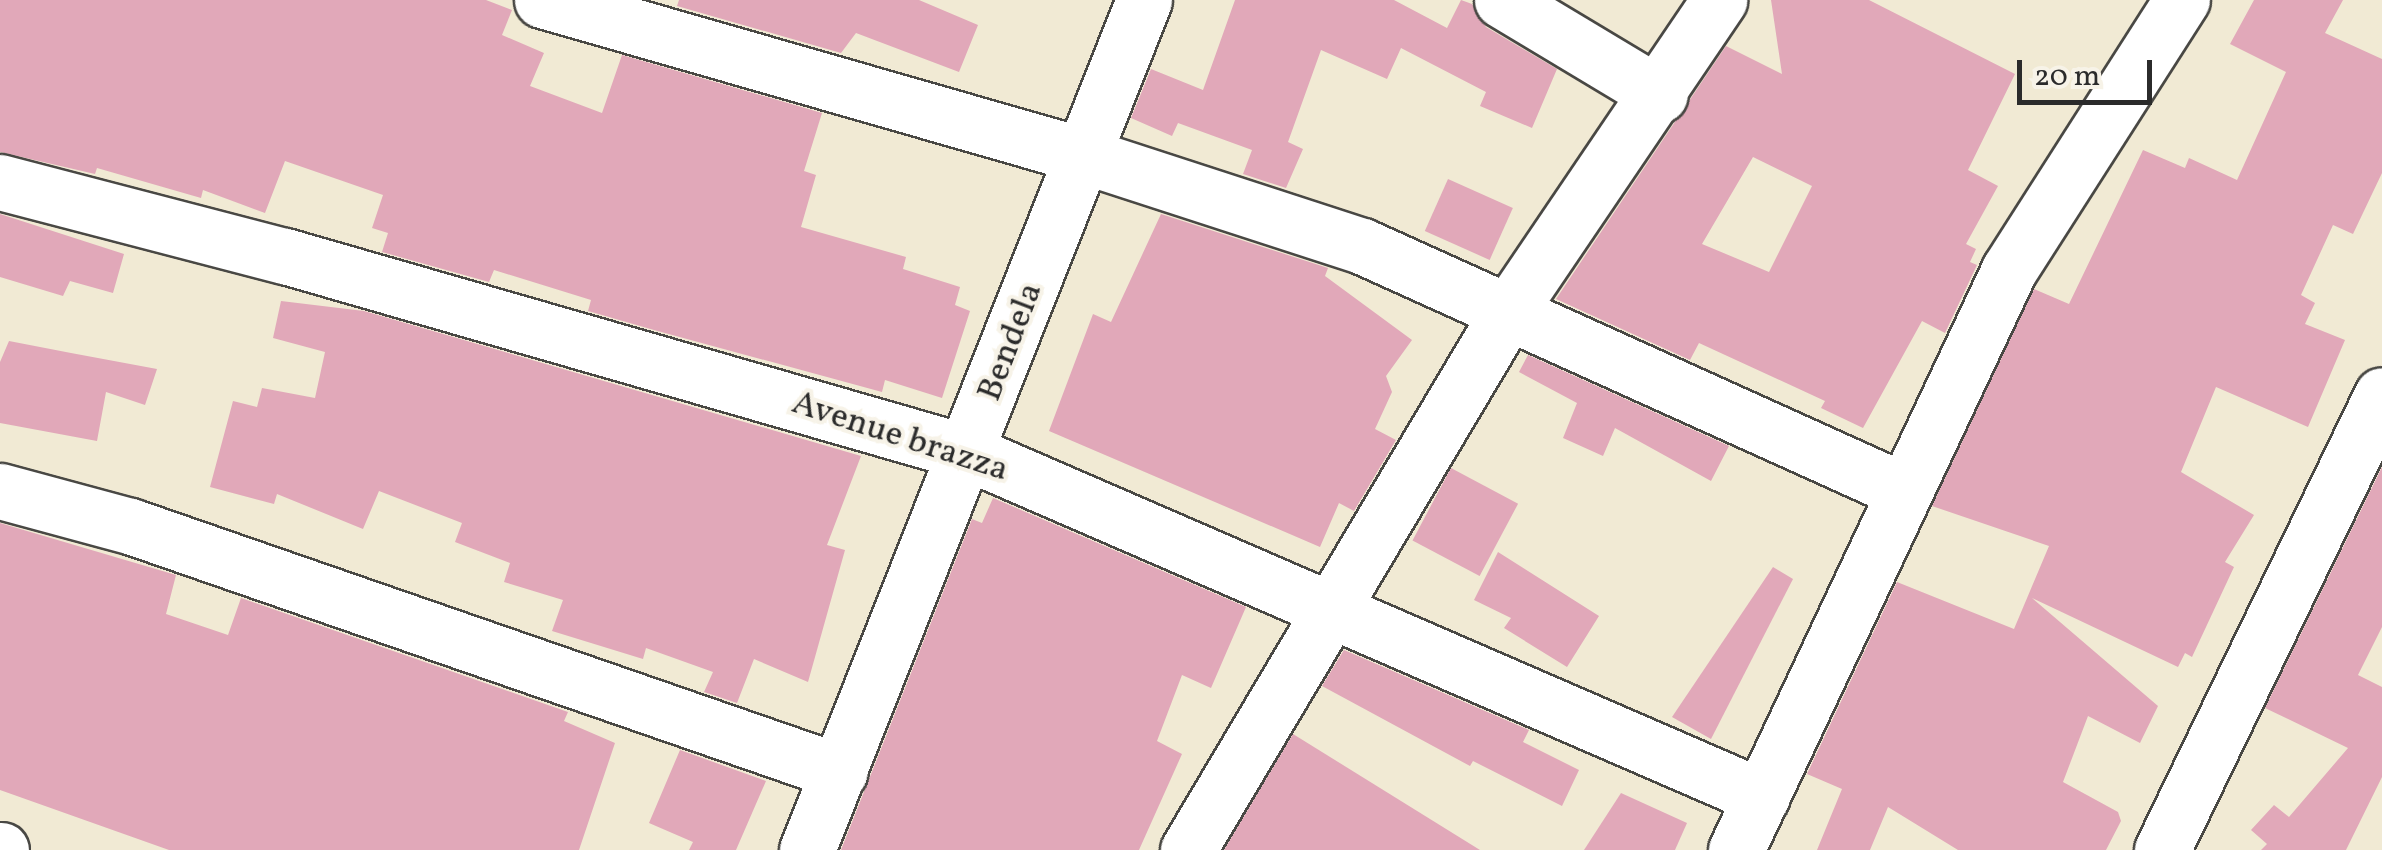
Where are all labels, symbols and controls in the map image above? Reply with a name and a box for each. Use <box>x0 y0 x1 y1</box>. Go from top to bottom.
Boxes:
scale bar <box>2022 40 2157 102</box>
text: 20 m <box>2034 56 2100 98</box>
street label: Bendela <box>969 277 1053 407</box>
street label: Avenue brazza <box>786 382 1014 492</box>

